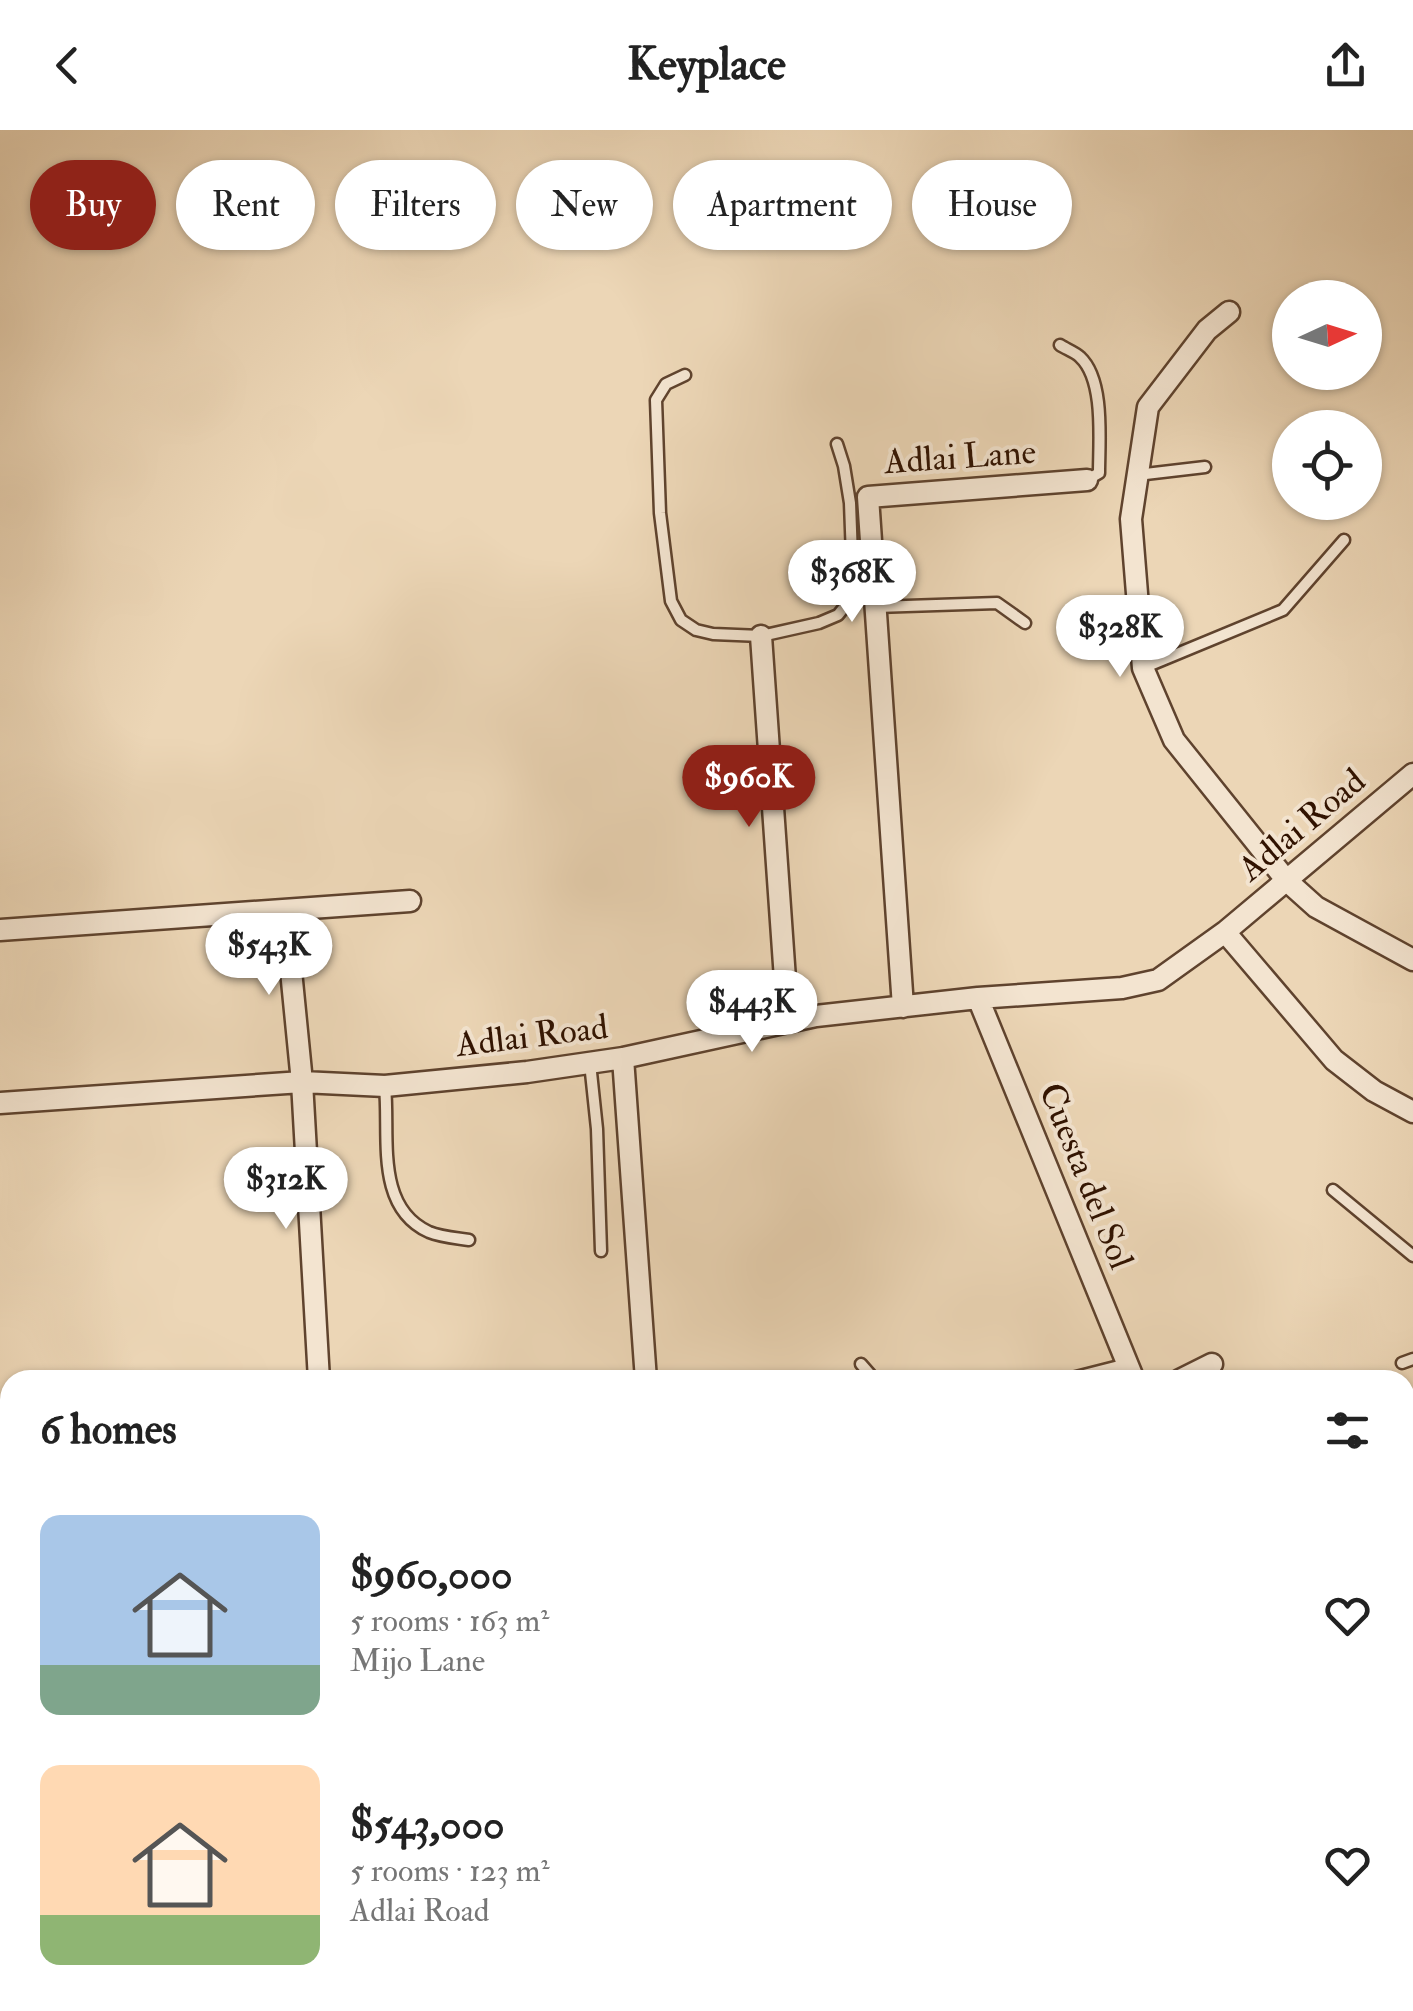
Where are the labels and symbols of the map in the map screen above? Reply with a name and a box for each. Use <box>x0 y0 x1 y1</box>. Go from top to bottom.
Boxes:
north arrow <box>1272 280 1382 390</box>
street label: Adlai Lane <box>882 430 1037 484</box>
pin: $368K <box>782 540 922 625</box>
pin: $328K <box>1050 595 1190 680</box>
pin: $960K <box>679 745 819 830</box>
street label: Adlai Road <box>1229 759 1375 892</box>
pin: $543K <box>199 913 339 998</box>
pin: $443K <box>682 970 822 1055</box>
street label: Adlai Road <box>453 1005 610 1067</box>
street label: Cuesta del Sol <box>1029 1077 1143 1275</box>
pin: $312K <box>216 1147 356 1232</box>

